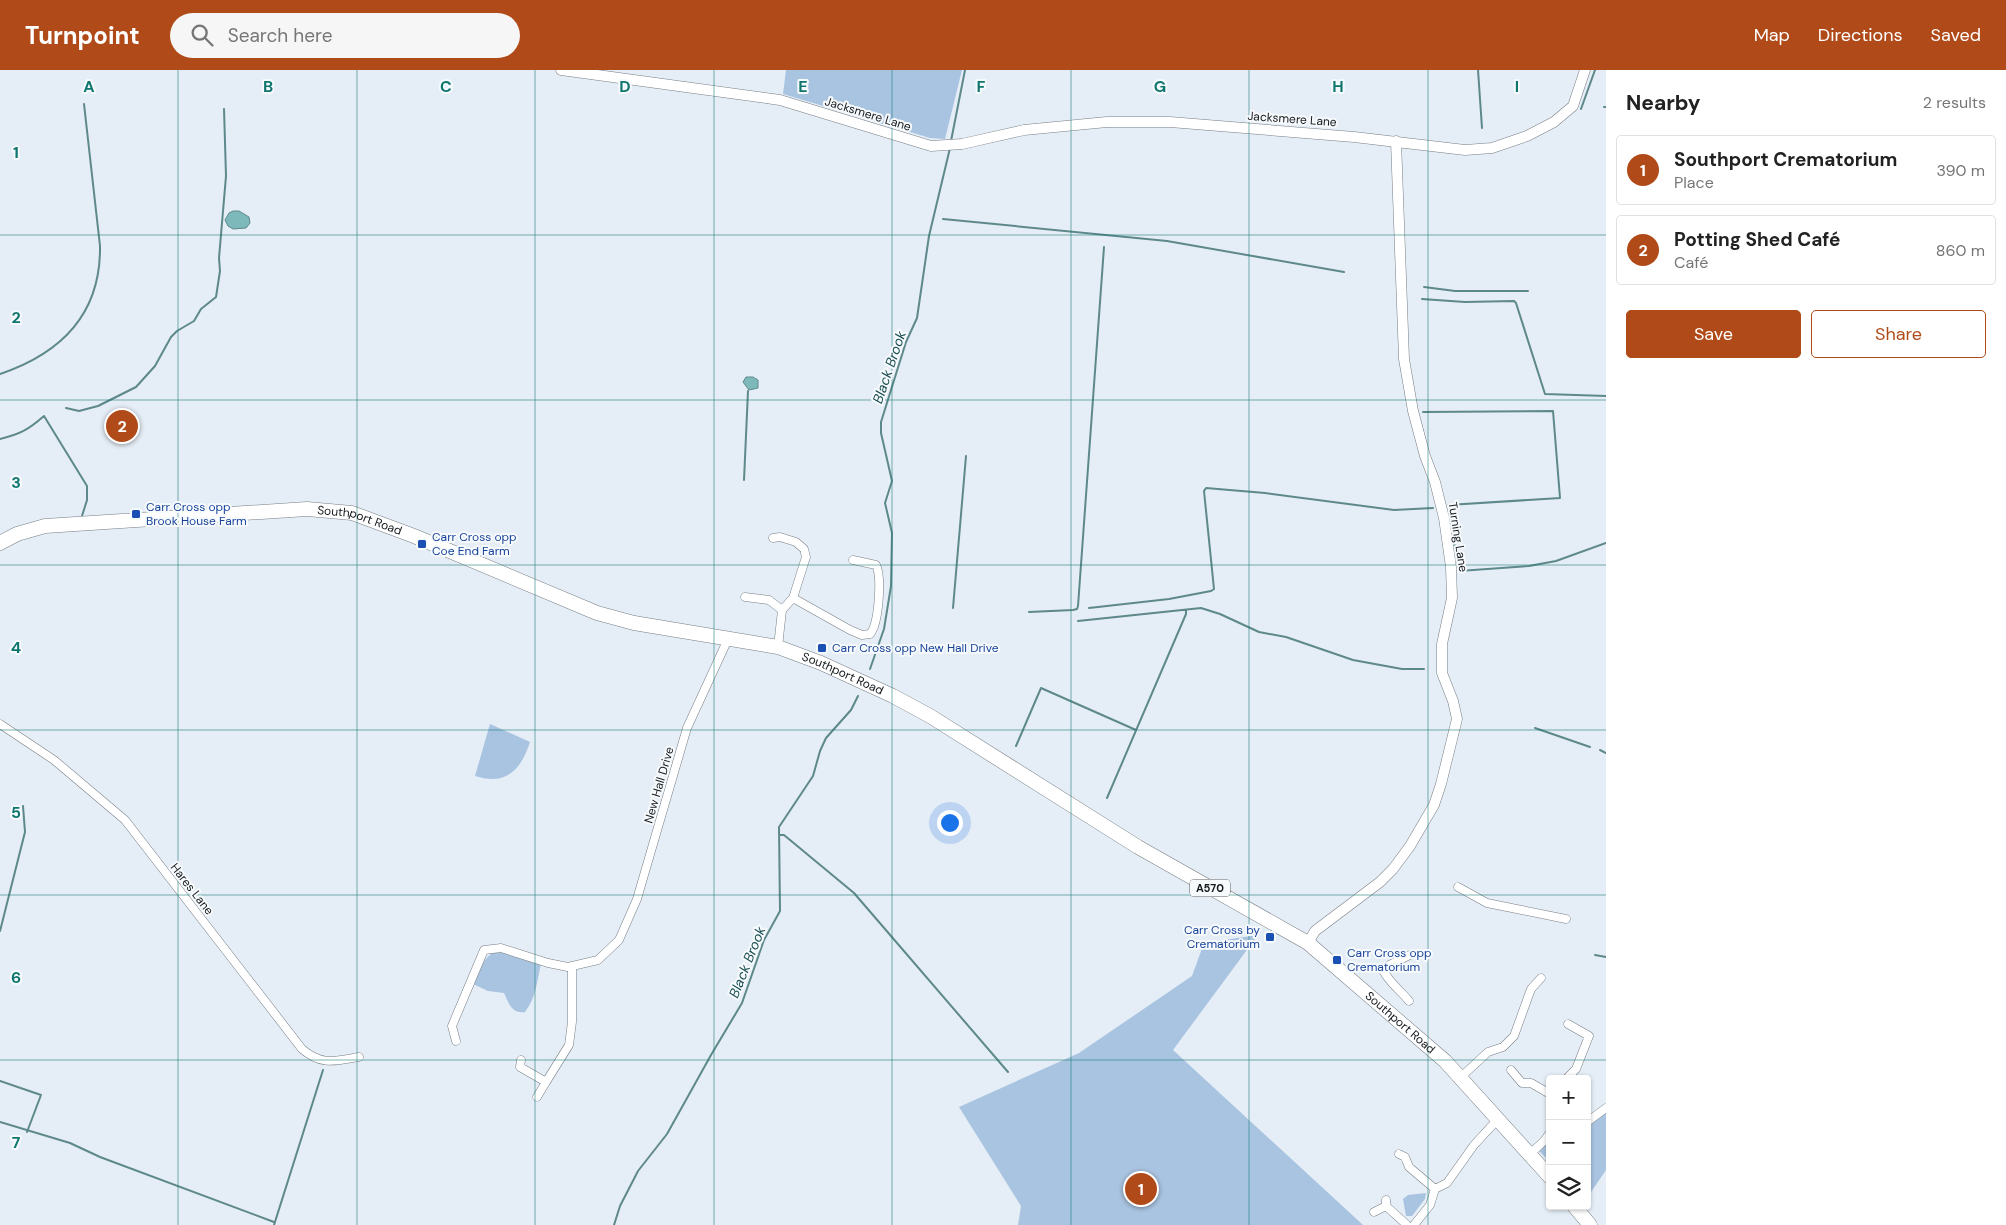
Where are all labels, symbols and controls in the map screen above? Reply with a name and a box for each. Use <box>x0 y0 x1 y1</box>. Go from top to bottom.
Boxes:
search box <box>170 13 520 58</box>
text: Turnpoint <box>25 20 140 51</box>
icon: search <box>188 21 216 49</box>
text: Search here <box>228 23 333 48</box>
text: Map <box>1754 23 1790 47</box>
text: Directions <box>1818 23 1903 47</box>
text: Saved <box>1931 23 1981 47</box>
text: A <box>83 76 95 97</box>
text: B <box>263 76 273 97</box>
text: C <box>440 76 452 97</box>
text: D <box>619 76 631 97</box>
text: E <box>798 76 808 97</box>
text: F <box>977 76 986 97</box>
text: G <box>1154 76 1166 97</box>
text: H <box>1332 76 1344 97</box>
text: I <box>1515 76 1519 97</box>
text: Nearby <box>1626 89 1700 117</box>
text: 2 results <box>1923 92 1986 113</box>
street label: Jacksmere Lane <box>823 93 913 135</box>
street label: Jacksmere Lane <box>1247 108 1337 130</box>
text: 1 <box>13 142 19 163</box>
text: Southport Crematorium <box>1674 147 1897 172</box>
text: 1 <box>1640 160 1646 181</box>
text: 390 m <box>1937 160 1985 181</box>
text: Place <box>1674 172 1714 193</box>
text: Potting Shed Café <box>1674 227 1840 252</box>
text: 2 <box>1638 240 1648 261</box>
text: 860 m <box>1936 240 1985 261</box>
text: Café <box>1674 252 1708 273</box>
text: 2 <box>11 307 21 328</box>
button: Save <box>1626 310 1801 358</box>
button: Share <box>1811 310 1986 358</box>
water label: Black Brook <box>868 328 910 406</box>
pin: 2 <box>106 407 138 445</box>
text: 3 <box>11 472 21 493</box>
place label: Carr Cross opp Brook House Farm <box>146 499 247 529</box>
street label: Turning Lane <box>1445 501 1471 573</box>
street label: Southport Road <box>317 502 404 539</box>
marker: Carr Cross opp Brook House Farm <box>130 508 142 520</box>
place label: Carr Cross opp Coe End Farm <box>432 529 517 559</box>
marker: Carr Cross opp Coe End Farm <box>416 538 428 550</box>
text: 4 <box>11 637 21 658</box>
place label: Carr Cross opp New Hall Drive <box>832 640 999 656</box>
marker: Carr Cross opp New Hall Drive <box>816 642 828 654</box>
street label: Southport Road <box>800 649 886 699</box>
street label: New Hall Drive <box>640 745 678 825</box>
text: 5 <box>11 802 21 823</box>
your location <box>937 810 963 836</box>
street label: Hares Lane <box>167 860 217 918</box>
road number: A570 <box>1190 880 1230 896</box>
place label: Carr Cross by Crematorium <box>1184 922 1260 952</box>
water label: Black Brook <box>724 923 770 1000</box>
marker: Carr Cross by Crematorium <box>1264 931 1276 943</box>
place label: Carr Cross opp Crematorium <box>1347 945 1432 975</box>
marker: Carr Cross opp Crematorium <box>1331 954 1343 966</box>
text: 6 <box>11 967 21 988</box>
street label: Southport Road <box>1362 988 1439 1057</box>
map controls <box>1546 1075 1591 1210</box>
button: + <box>1546 1075 1591 1120</box>
button: − <box>1546 1120 1591 1165</box>
text: 7 <box>12 1132 21 1153</box>
button: layers <box>1546 1165 1591 1210</box>
pin: 1 <box>1125 1170 1157 1208</box>

